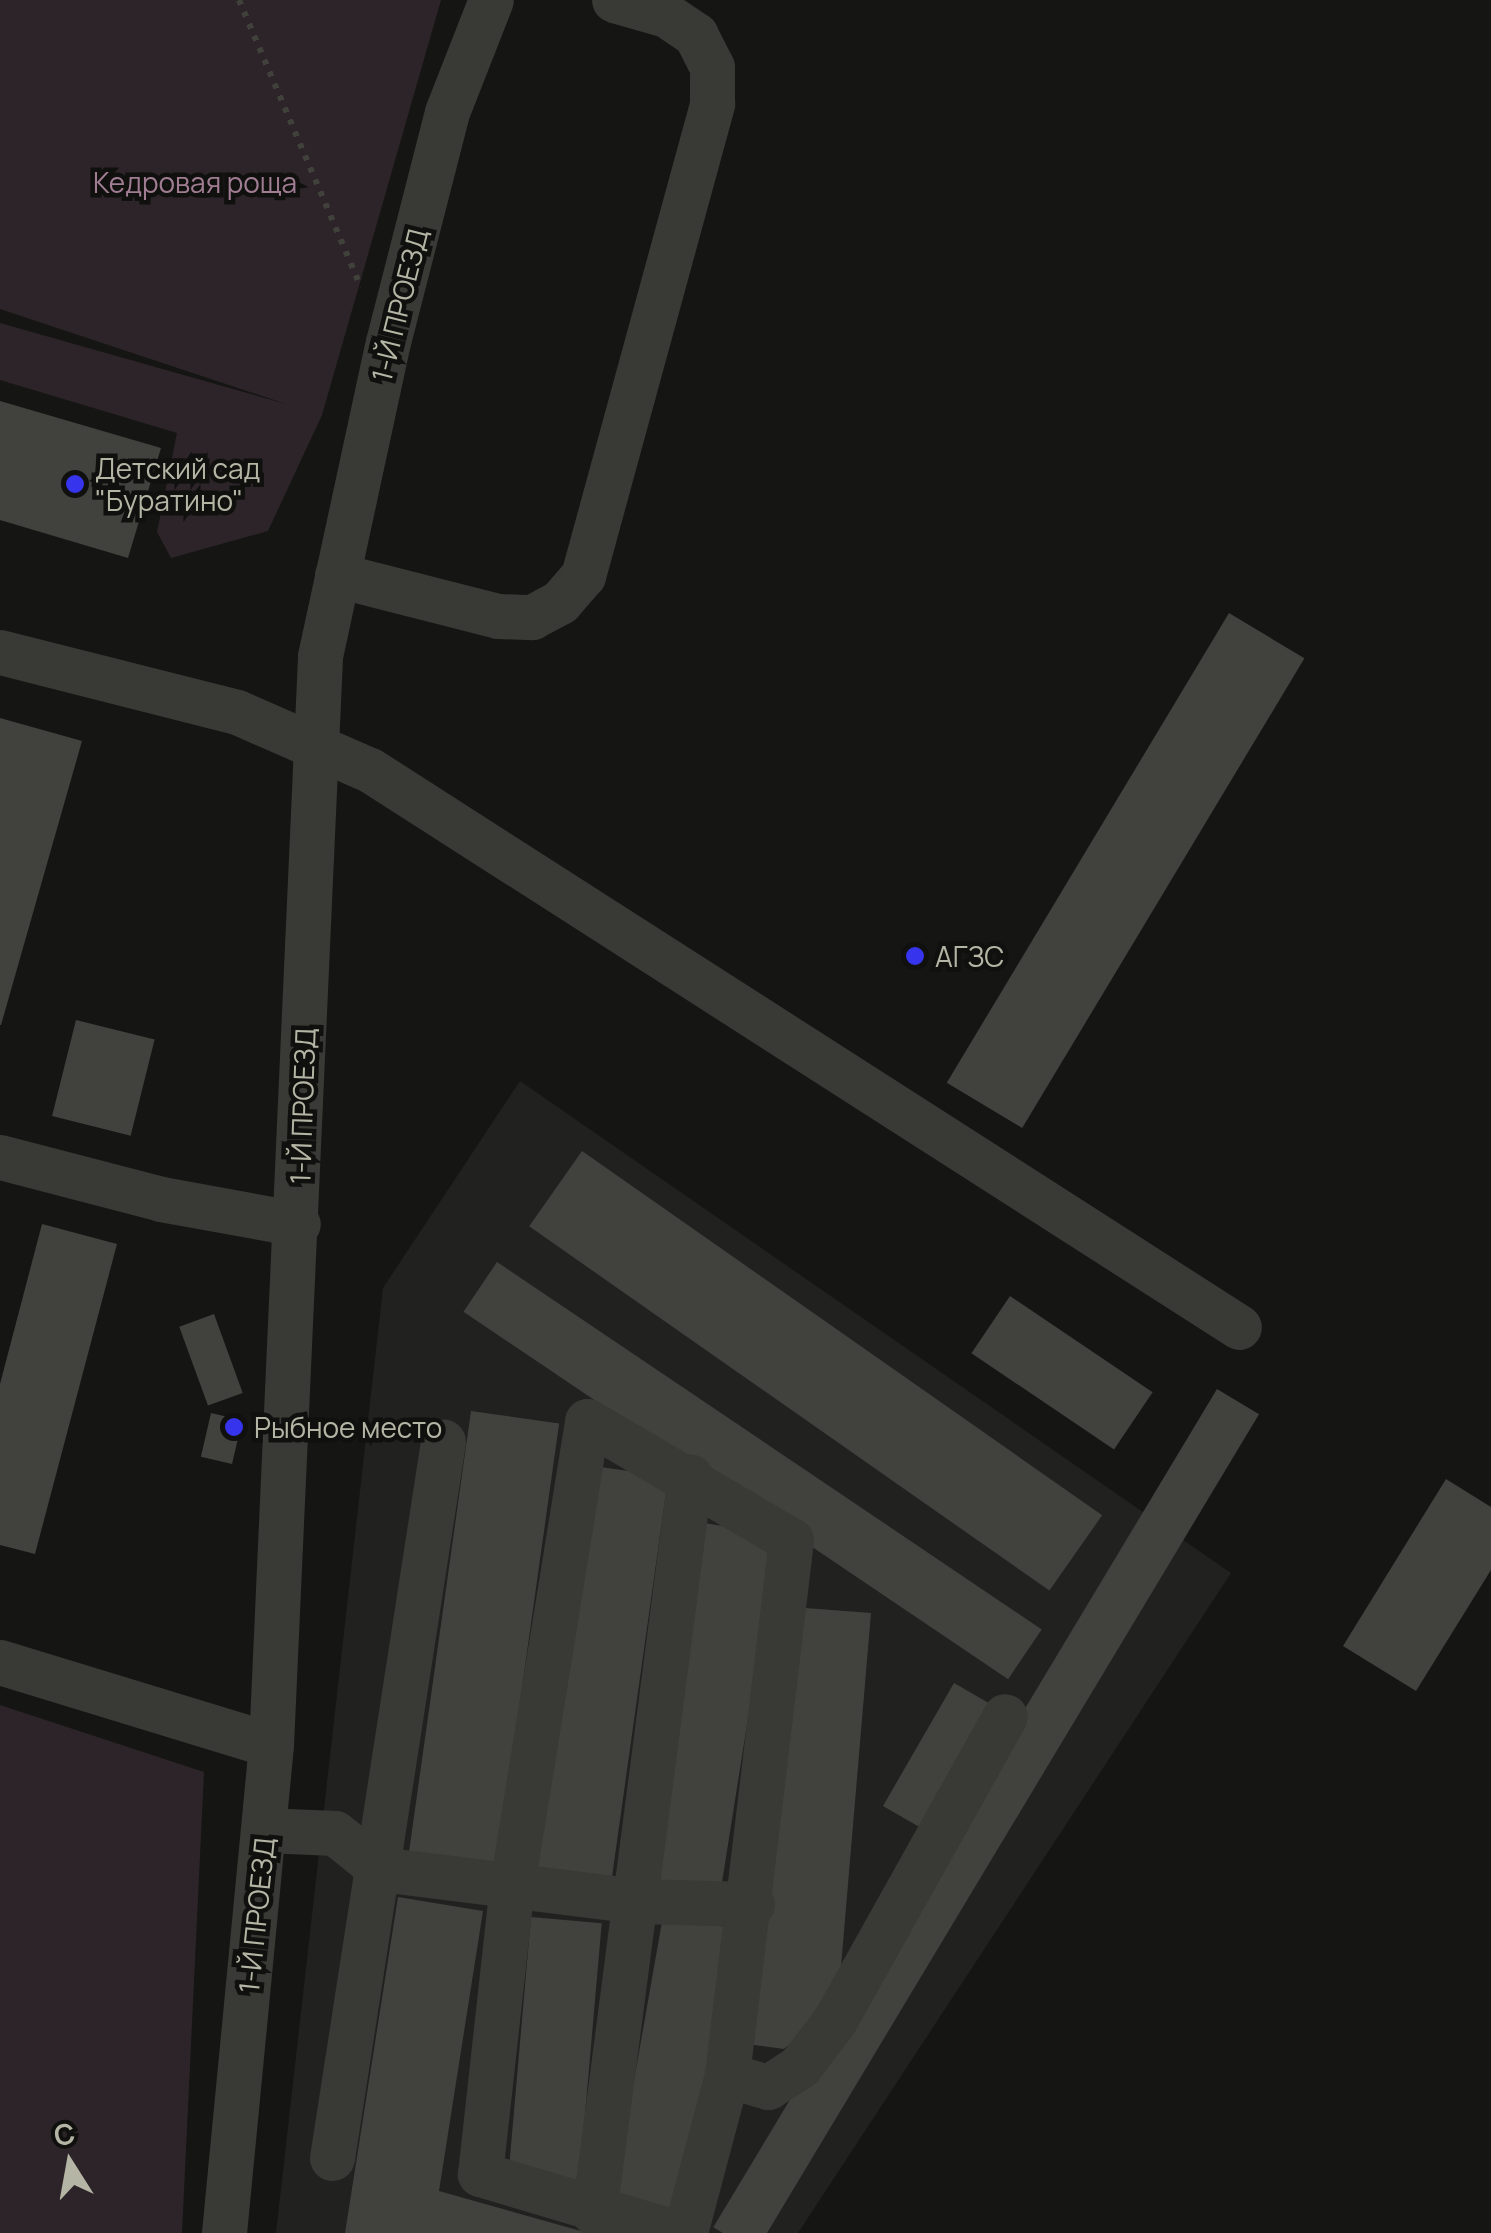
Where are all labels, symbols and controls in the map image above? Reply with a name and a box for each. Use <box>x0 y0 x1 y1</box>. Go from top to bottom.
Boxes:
park label: Кедровая роща <box>93 165 297 199</box>
street label: 1-Й ПРОЕЗД <box>364 225 434 385</box>
place label: Детский сад "Буратино" <box>95 451 260 517</box>
marker: Детский сад "Буратино" <box>64 473 86 495</box>
place label: АГЗС <box>935 939 1004 973</box>
marker: АГЗС <box>904 945 926 967</box>
street label: 1-Й ПРОЕЗД <box>282 1027 322 1185</box>
place label: Рыбное место <box>254 1410 442 1444</box>
marker: Рыбное место <box>223 1416 245 1438</box>
street label: 1-Й ПРОЕЗД <box>231 1835 281 1995</box>
north arrow <box>20 2113 120 2213</box>
text: С <box>50 2113 78 2154</box>

